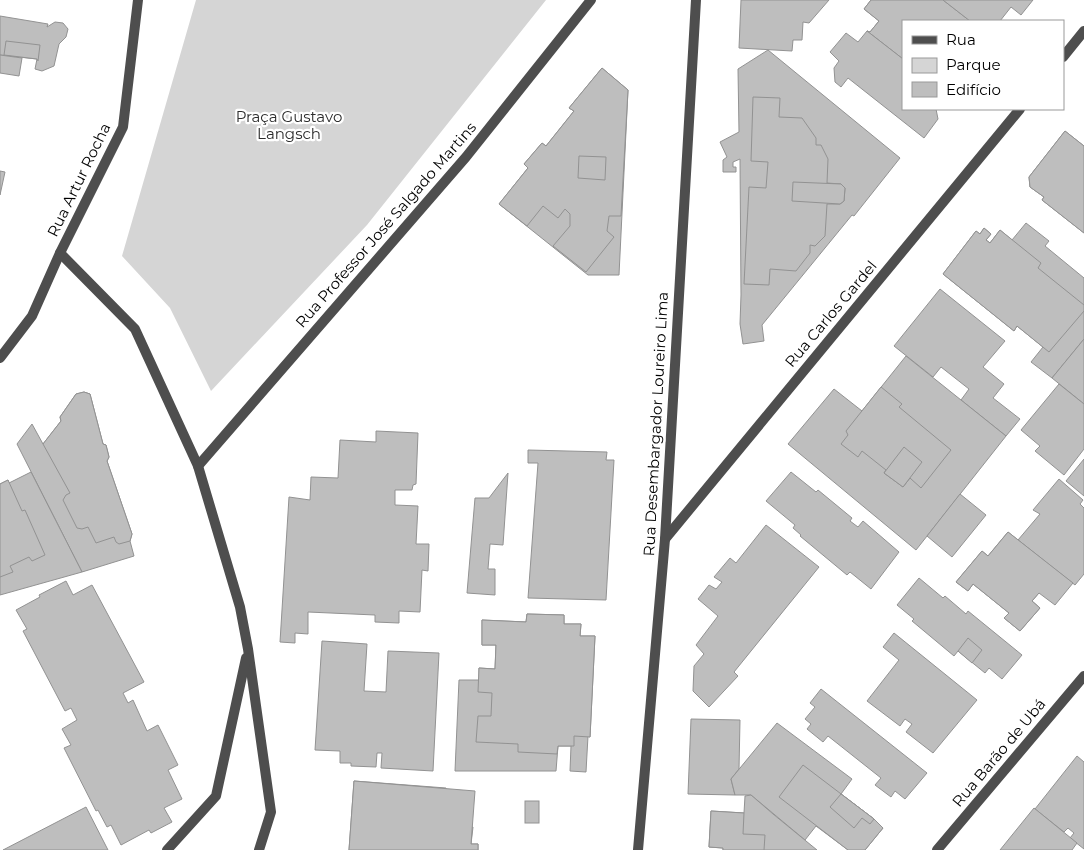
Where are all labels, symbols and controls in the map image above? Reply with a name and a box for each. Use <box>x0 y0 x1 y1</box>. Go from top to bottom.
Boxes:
legend <box>902 20 1064 110</box>
text: Rua <box>946 30 976 49</box>
text: Parque <box>946 55 1001 74</box>
text: Edifício <box>946 80 1001 99</box>
park label: Praça Gustavo Langsch <box>236 107 342 143</box>
street label: Rua Professor José Salgado Martins <box>291 118 480 331</box>
street label: Rua Artur Rocha <box>43 120 114 240</box>
street label: Rua Carlos Gardel <box>781 257 881 371</box>
street label: Rua Desembargador Loureiro Lima <box>639 291 672 557</box>
street label: Rua Barão de Ubá <box>948 695 1049 811</box>

